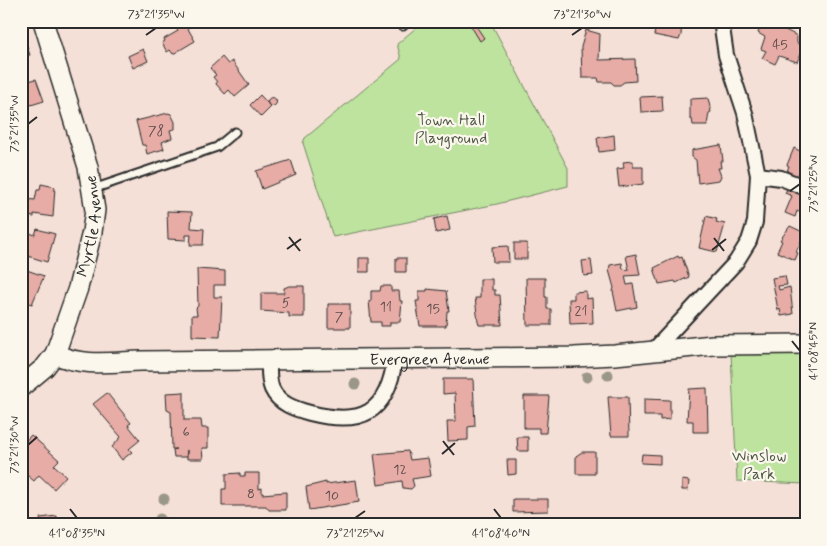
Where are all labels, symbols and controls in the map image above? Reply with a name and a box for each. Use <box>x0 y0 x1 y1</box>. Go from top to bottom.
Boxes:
text: 73°21'35"W <box>127 7 185 23</box>
text: 73°21'30"W <box>553 7 611 23</box>
house number: 45 <box>772 36 788 54</box>
text: 73°21'35"W <box>7 95 23 153</box>
park label: Town Hall Playground <box>415 110 487 149</box>
house number: 78 <box>148 122 164 140</box>
text: 73°21'25"W <box>806 155 822 213</box>
street label: Myrtle Avenue <box>72 174 107 279</box>
house number: 5 <box>282 294 290 312</box>
house number: 11 <box>380 298 392 316</box>
house number: 15 <box>426 300 440 318</box>
house number: 21 <box>575 302 587 320</box>
house number: 7 <box>335 308 344 326</box>
text: 41°08'45"N <box>806 322 822 380</box>
street label: Evergreen Avenue <box>370 349 490 372</box>
text: 73°21'30"W <box>7 416 23 474</box>
house number: 6 <box>182 423 190 441</box>
park label: Winslow Park <box>732 446 786 485</box>
house number: 12 <box>393 461 407 479</box>
house number: 8 <box>247 485 255 503</box>
house number: 10 <box>325 487 339 505</box>
text: 41°08'35"N <box>49 526 105 542</box>
text: 73°21'25"W <box>326 526 384 542</box>
text: 41°08'40"N <box>472 526 530 542</box>

